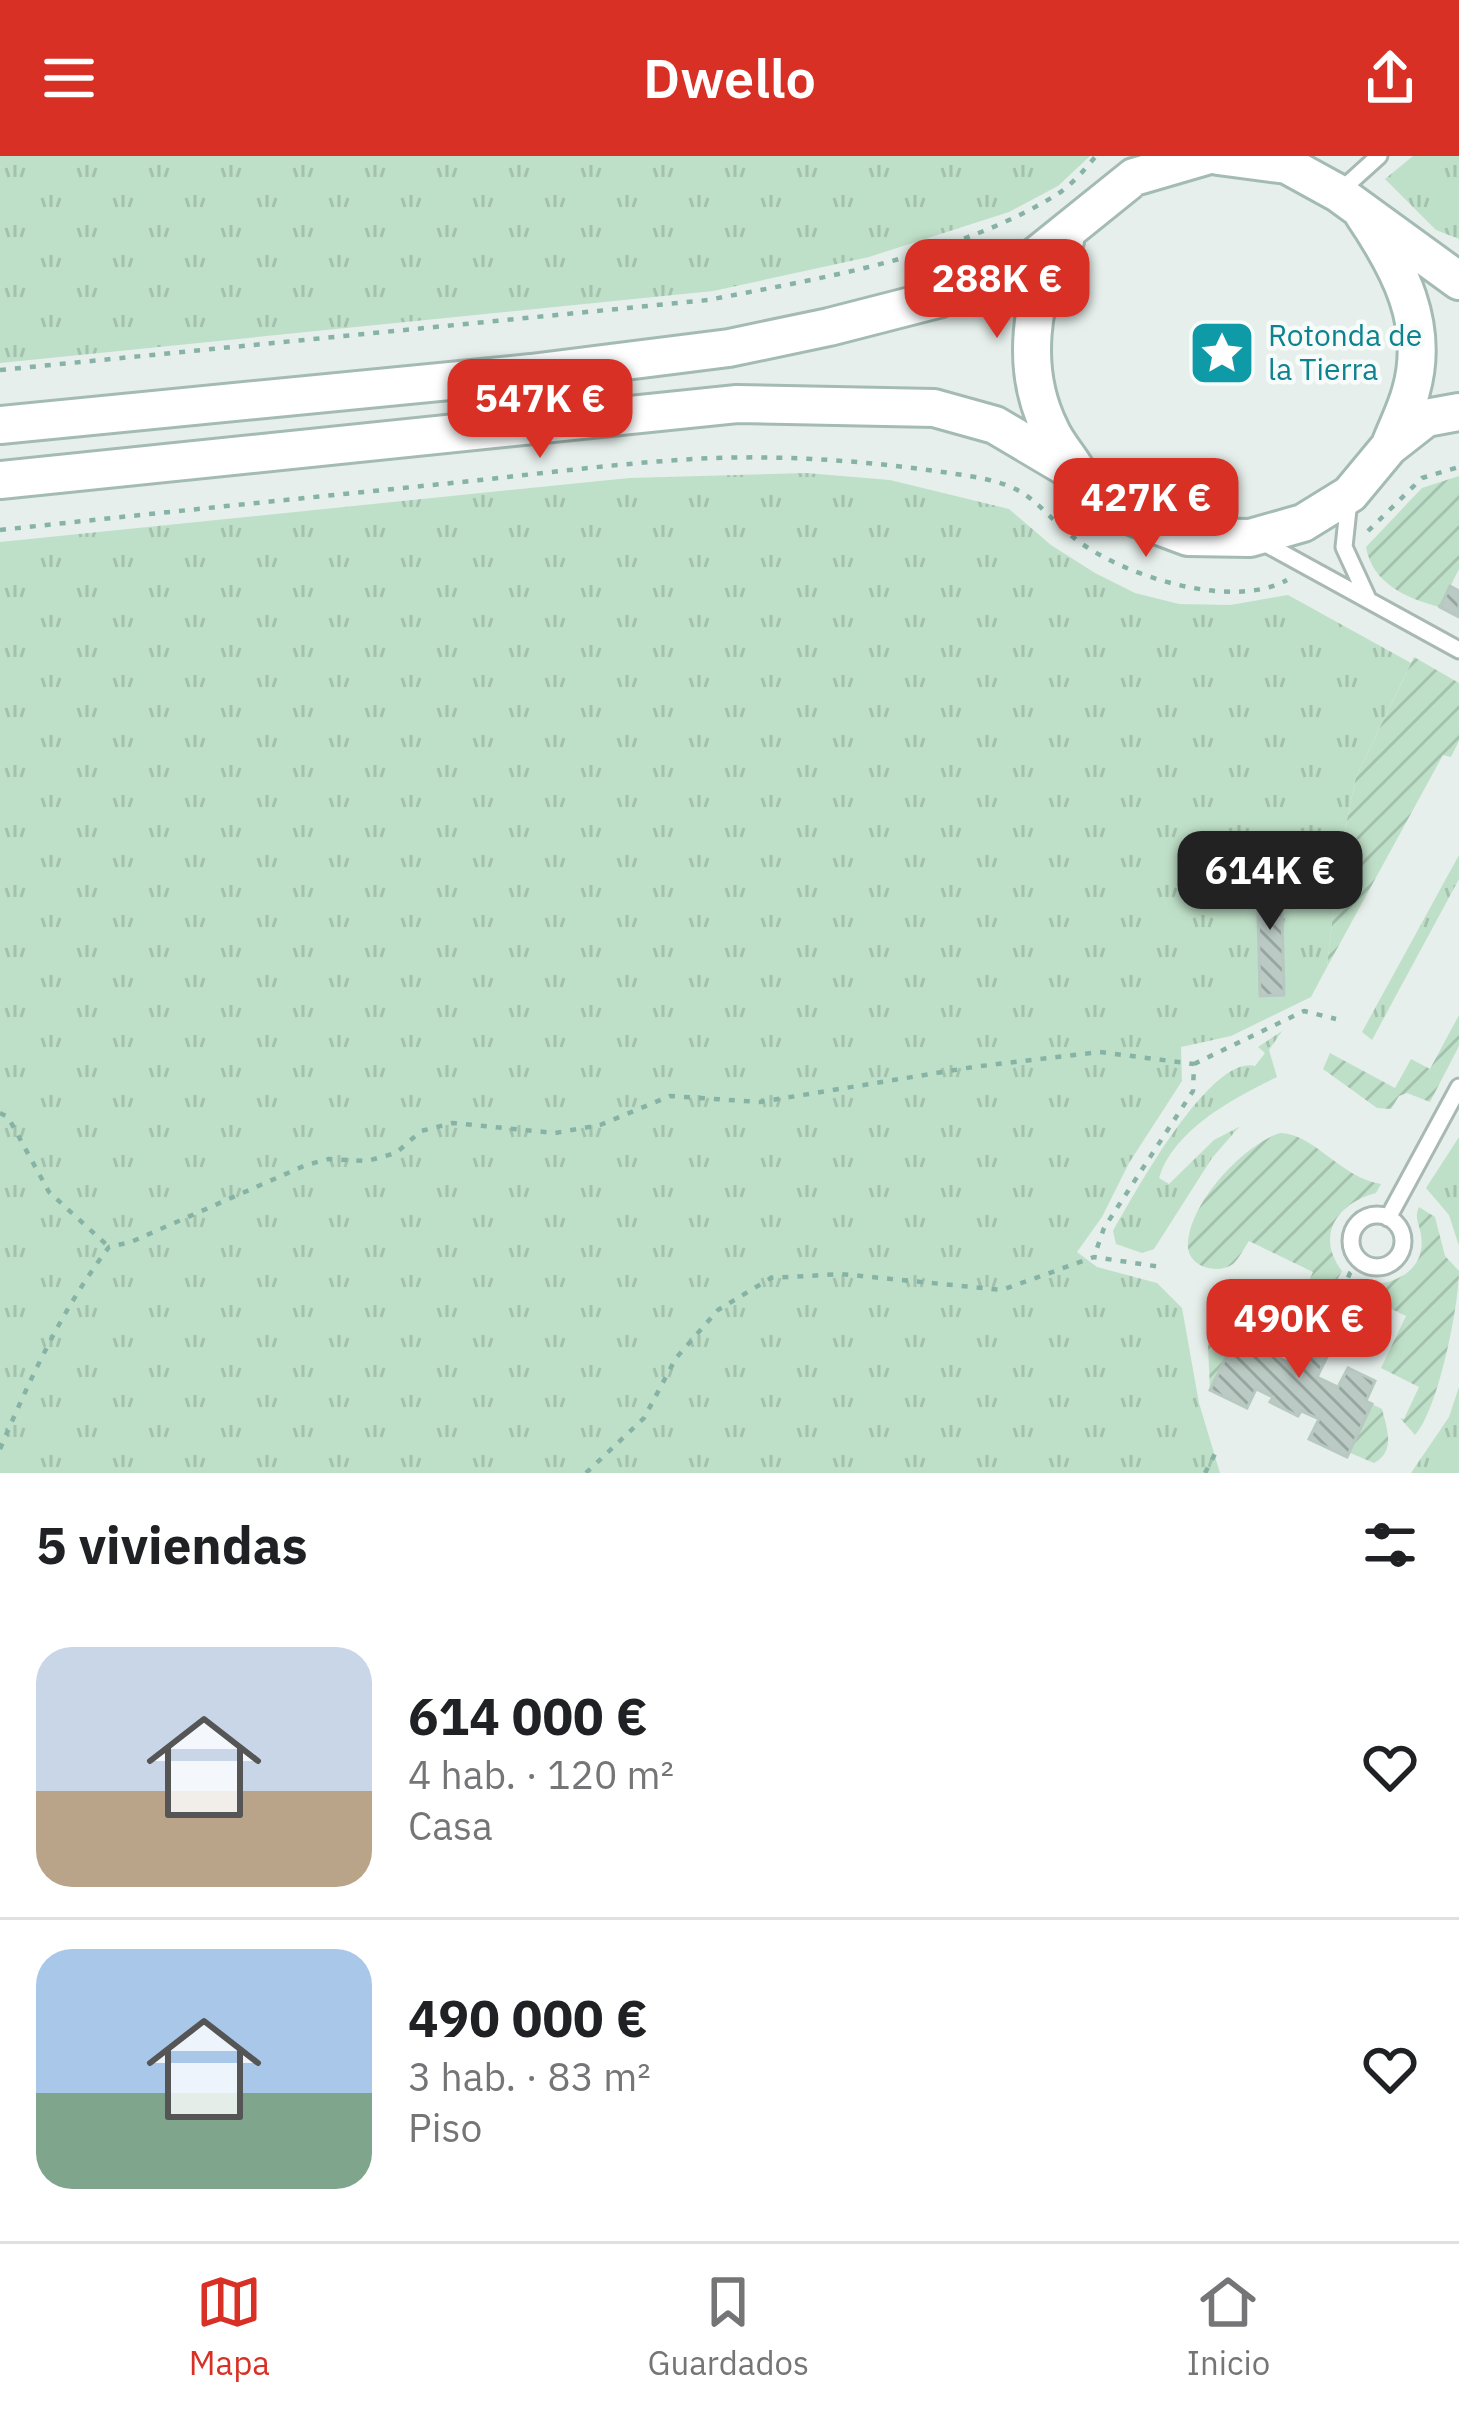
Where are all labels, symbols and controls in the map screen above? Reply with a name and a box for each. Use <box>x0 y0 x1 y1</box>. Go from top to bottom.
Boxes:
text: Dwello <box>643 43 816 113</box>
icon: menu <box>36 45 102 111</box>
icon: share <box>1357 45 1423 111</box>
pin: 288K € <box>899 239 1095 341</box>
text: 288K € <box>931 252 1063 303</box>
place label: Rotonda de la Tierra <box>1268 315 1422 388</box>
place icon: Rotonda de la Tierra <box>1187 318 1257 388</box>
pin: 547K € <box>442 359 638 461</box>
text: 547K € <box>474 372 606 423</box>
pin: 427K € <box>1048 458 1244 560</box>
text: 427K € <box>1080 471 1212 522</box>
pin: 614K € <box>1172 831 1368 933</box>
text: 614K € <box>1204 844 1336 895</box>
pin: 490K € <box>1201 1279 1397 1381</box>
text: 490K € <box>1233 1292 1365 1343</box>
text: 5 viviendas <box>36 1512 307 1578</box>
icon: filters <box>1357 1512 1423 1578</box>
text: 614 000 € <box>408 1683 648 1749</box>
icon: home <box>132 1695 276 1839</box>
icon: heart <box>1357 1734 1423 1800</box>
text: 4 hab. · 120 m² <box>408 1749 674 1800</box>
text: Casa <box>408 1800 493 1851</box>
text: 490 000 € <box>408 1985 648 2051</box>
icon: home <box>132 1997 276 2141</box>
icon: heart <box>1357 2036 1423 2102</box>
text: 3 hab. · 83 m² <box>408 2051 651 2102</box>
text: Piso <box>408 2102 482 2153</box>
tab: Mapa <box>189 2269 270 2384</box>
tab: Guardados <box>647 2269 809 2384</box>
tab: Inicio <box>1187 2269 1270 2384</box>

